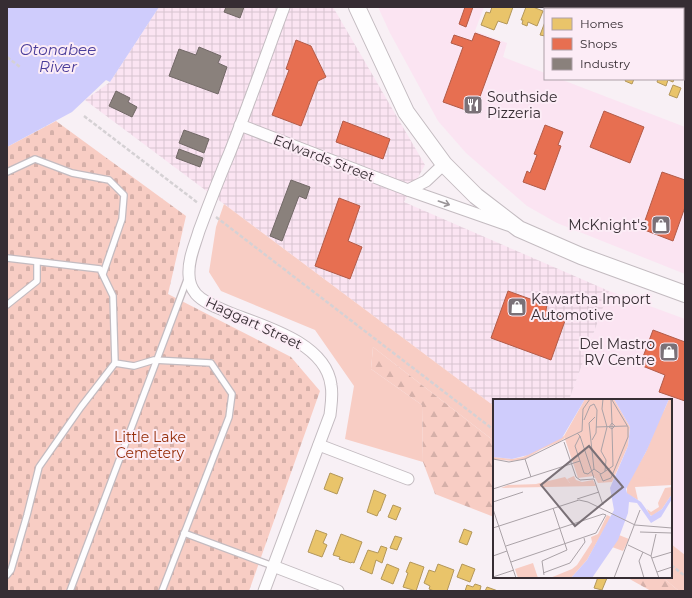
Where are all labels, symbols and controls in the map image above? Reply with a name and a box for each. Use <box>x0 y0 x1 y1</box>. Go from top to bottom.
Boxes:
legend <box>544 8 684 80</box>
text: Homes <box>580 16 623 31</box>
text: Shops <box>580 36 617 51</box>
water label: Otonabee River <box>20 40 96 76</box>
text: Industry <box>580 56 630 71</box>
place label: Southside Pizzeria <box>487 88 558 122</box>
restaurant icon: Southside Pizzeria <box>462 94 484 116</box>
street label: Edwards Street <box>271 130 377 186</box>
one-way arrow <box>438 199 450 207</box>
shop icon: McKnight's <box>650 214 672 236</box>
place label: McKnight's <box>568 216 647 234</box>
place label: Kawartha Import Automotive <box>531 290 651 324</box>
street label: Haggart Street <box>203 293 305 353</box>
shop icon: Kawartha Import Automotive <box>506 296 528 318</box>
place label: Del Mastro RV Centre <box>579 335 655 369</box>
shop icon: Del Mastro RV Centre <box>658 341 680 363</box>
inset map <box>493 399 672 578</box>
park label: Little Lake Cemetery <box>114 428 186 462</box>

